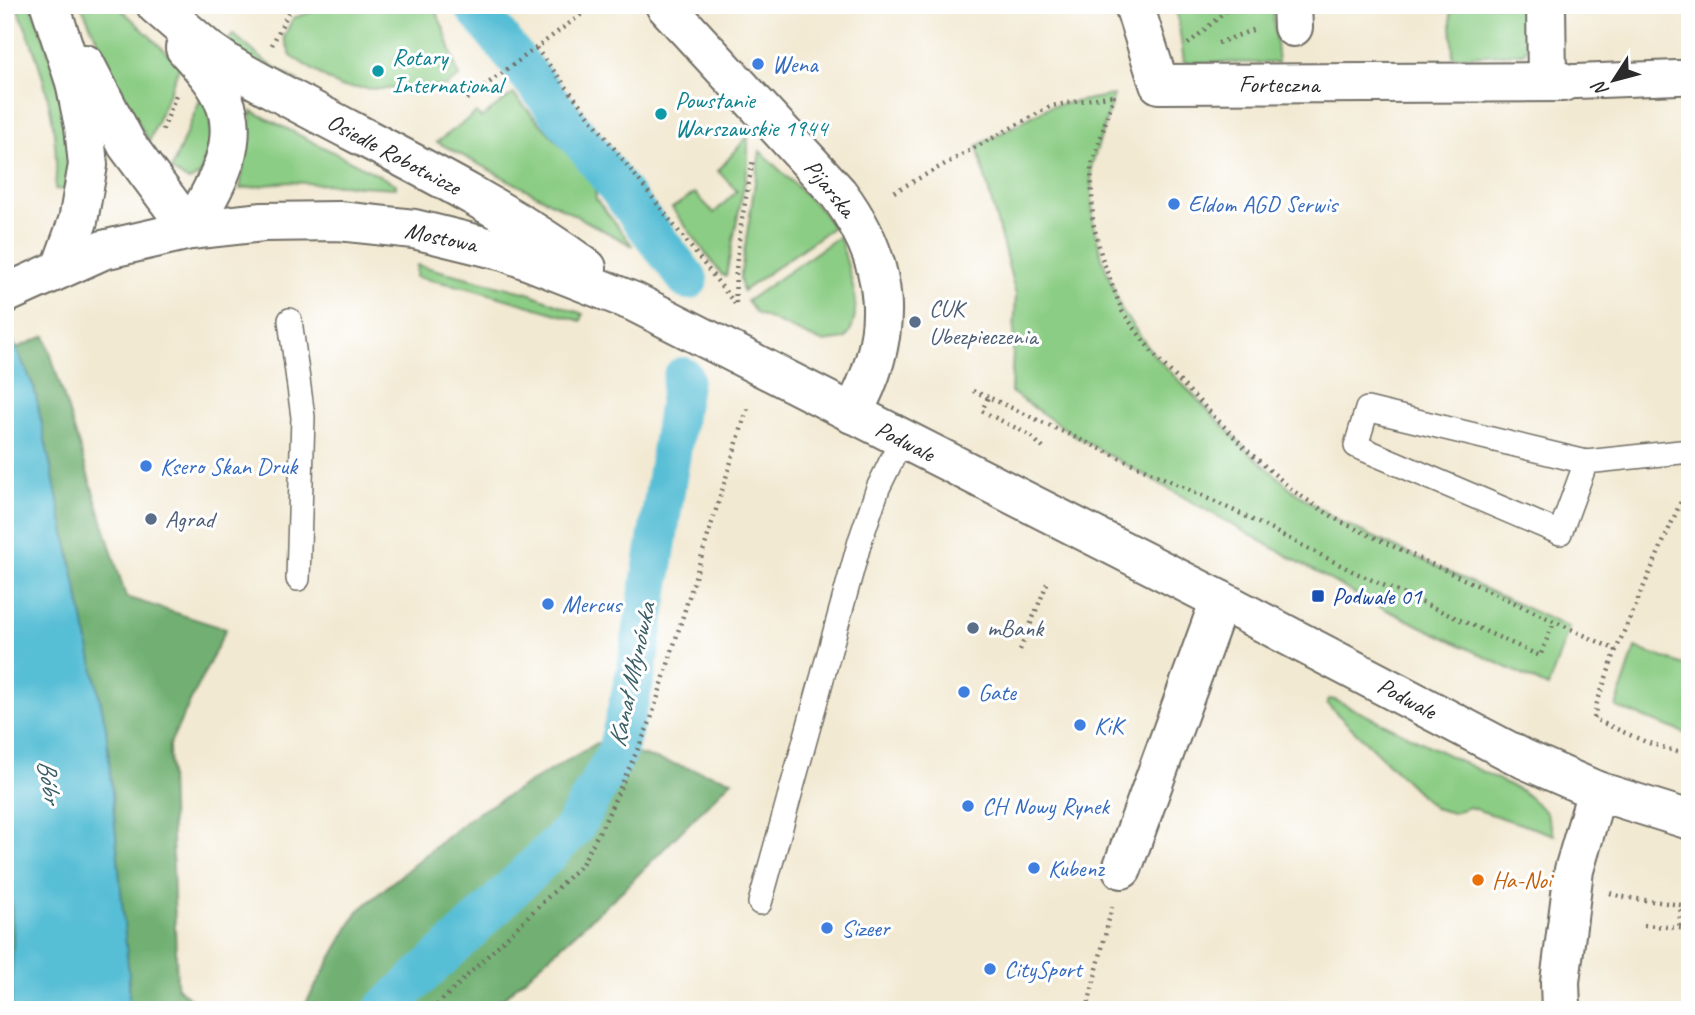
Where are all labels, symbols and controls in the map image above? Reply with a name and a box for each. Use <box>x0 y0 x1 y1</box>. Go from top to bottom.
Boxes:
place label: Rotary International <box>392 42 506 100</box>
north arrow <box>1580 46 1650 116</box>
place label: Wena <box>772 49 819 79</box>
marker: Wena <box>750 56 766 72</box>
marker: Rotary International <box>370 63 386 79</box>
street label: Forteczna <box>1239 69 1321 99</box>
text: N <box>1586 75 1614 101</box>
place label: Powstanie Warszawskie 1944 <box>675 85 830 143</box>
street label: Osiedle Robotnicze <box>322 106 468 203</box>
marker: Powstanie Warszawskie 1944 <box>653 106 669 122</box>
street label: Pijarska <box>798 153 864 225</box>
place label: Eldom AGD Serwis <box>1188 189 1339 219</box>
marker: Eldom AGD Serwis <box>1166 196 1182 212</box>
street label: Mostowa <box>402 215 482 260</box>
place label: CUK Ubezpieczenia <box>929 293 1039 351</box>
marker: CUK Ubezpieczenia <box>907 314 923 330</box>
street label: Podwale <box>870 414 941 469</box>
place label: Ksero Skan Druk <box>160 451 299 481</box>
marker: Ksero Skan Druk <box>138 458 154 474</box>
place label: Agrad <box>165 504 218 534</box>
marker: Agrad <box>143 511 159 527</box>
place label: Podwale 01 <box>1332 581 1423 611</box>
marker: Podwale 01 <box>1310 588 1326 604</box>
place label: Mercus <box>562 589 623 619</box>
marker: Mercus <box>540 596 556 612</box>
water label: Kanał Młynówka <box>600 598 663 750</box>
place label: mBank <box>987 613 1045 643</box>
marker: mBank <box>965 620 981 636</box>
street label: Podwale <box>1372 670 1443 727</box>
place label: Gate <box>978 677 1018 707</box>
marker: Gate <box>956 684 972 700</box>
place label: KiK <box>1094 710 1127 740</box>
marker: KiK <box>1072 717 1088 733</box>
water label: Bóbr <box>30 757 70 809</box>
place label: CH Nowy Rynek <box>982 791 1111 821</box>
marker: CH Nowy Rynek <box>960 798 976 814</box>
place label: Kubenz <box>1048 853 1105 883</box>
marker: Kubenz <box>1026 860 1042 876</box>
place label: Ha-Noi <box>1492 865 1554 895</box>
marker: Ha-Noi <box>1470 872 1486 888</box>
place label: Sizeer <box>841 913 892 943</box>
marker: Sizeer <box>819 920 835 936</box>
place label: CitySport <box>1004 954 1084 984</box>
marker: CitySport <box>982 961 998 977</box>

